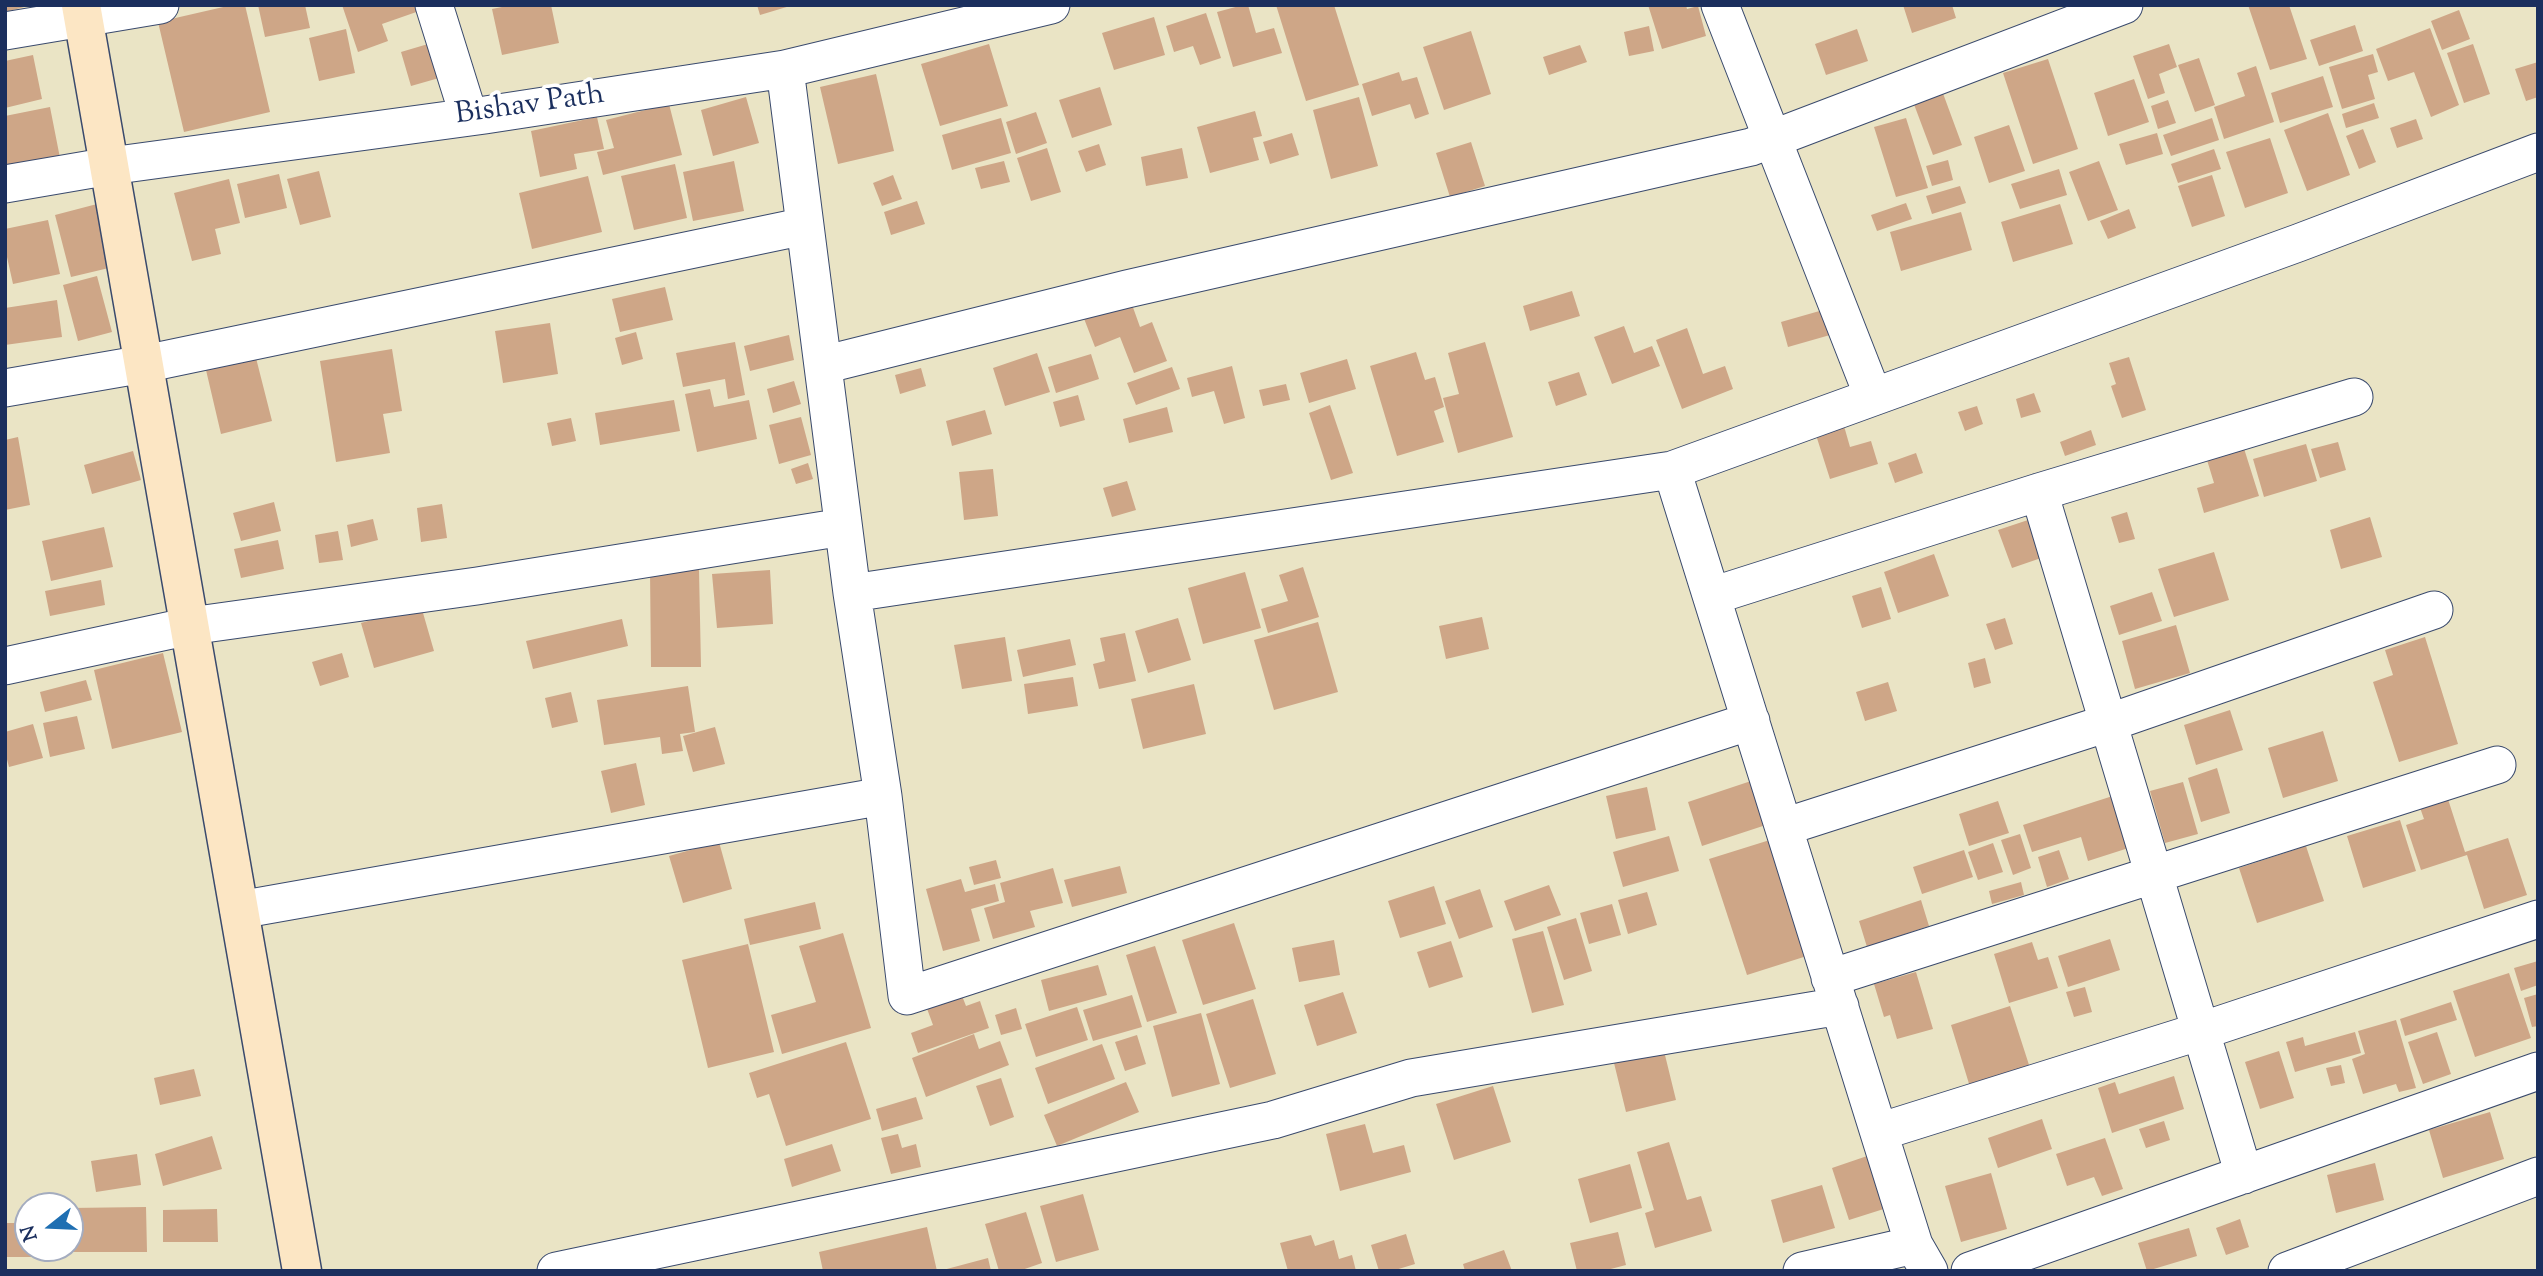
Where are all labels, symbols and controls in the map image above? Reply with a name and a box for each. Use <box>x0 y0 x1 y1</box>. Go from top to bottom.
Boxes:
street label: Bishav Path <box>453 79 607 135</box>
north arrow <box>14 1192 84 1262</box>
text: N <box>15 1222 46 1244</box>

